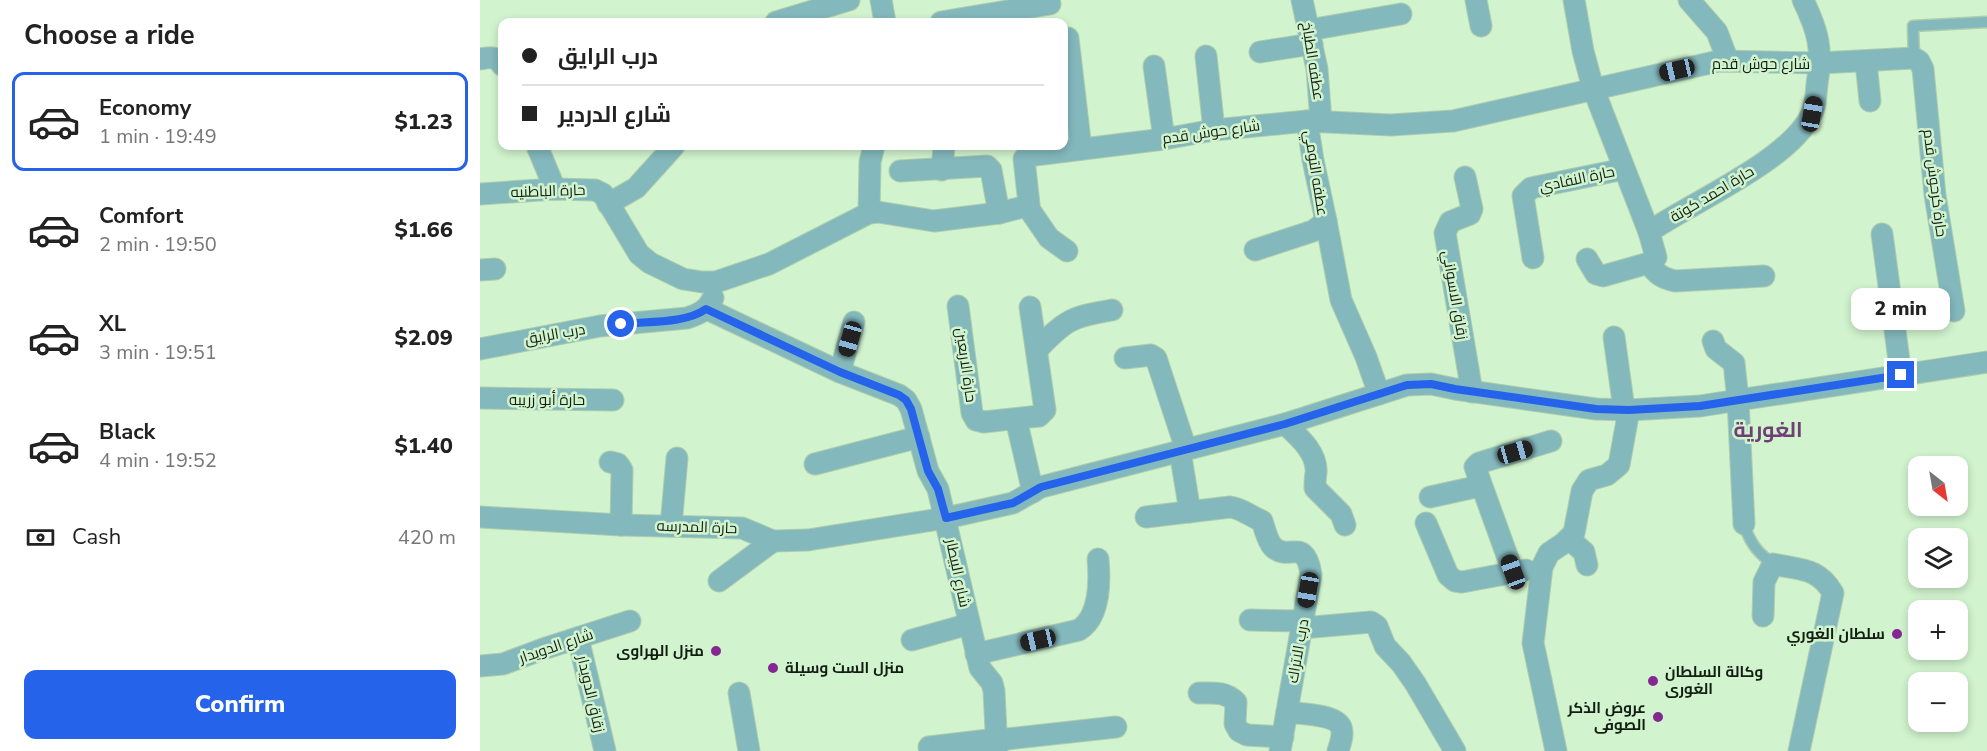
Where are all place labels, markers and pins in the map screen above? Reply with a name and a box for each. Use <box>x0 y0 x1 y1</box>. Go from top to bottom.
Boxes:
place label: سلطان الغوري <box>1787 624 1885 646</box>
marker: سلطان الغوري <box>1890 627 1904 641</box>
place label: منزل الهراوى <box>616 641 704 661</box>
marker: منزل الهراوى <box>709 644 723 658</box>
place label: منزل الست وسيلة <box>785 658 904 678</box>
marker: منزل الست وسيلة <box>766 661 780 675</box>
place label: وكالة السلطان الغورى <box>1665 662 1763 699</box>
marker: وكالة السلطان الغورى <box>1646 674 1660 688</box>
place label: عروض الذكر الصوفى <box>1567 698 1646 735</box>
marker: عروض الذكر الصوفى <box>1651 710 1665 724</box>

